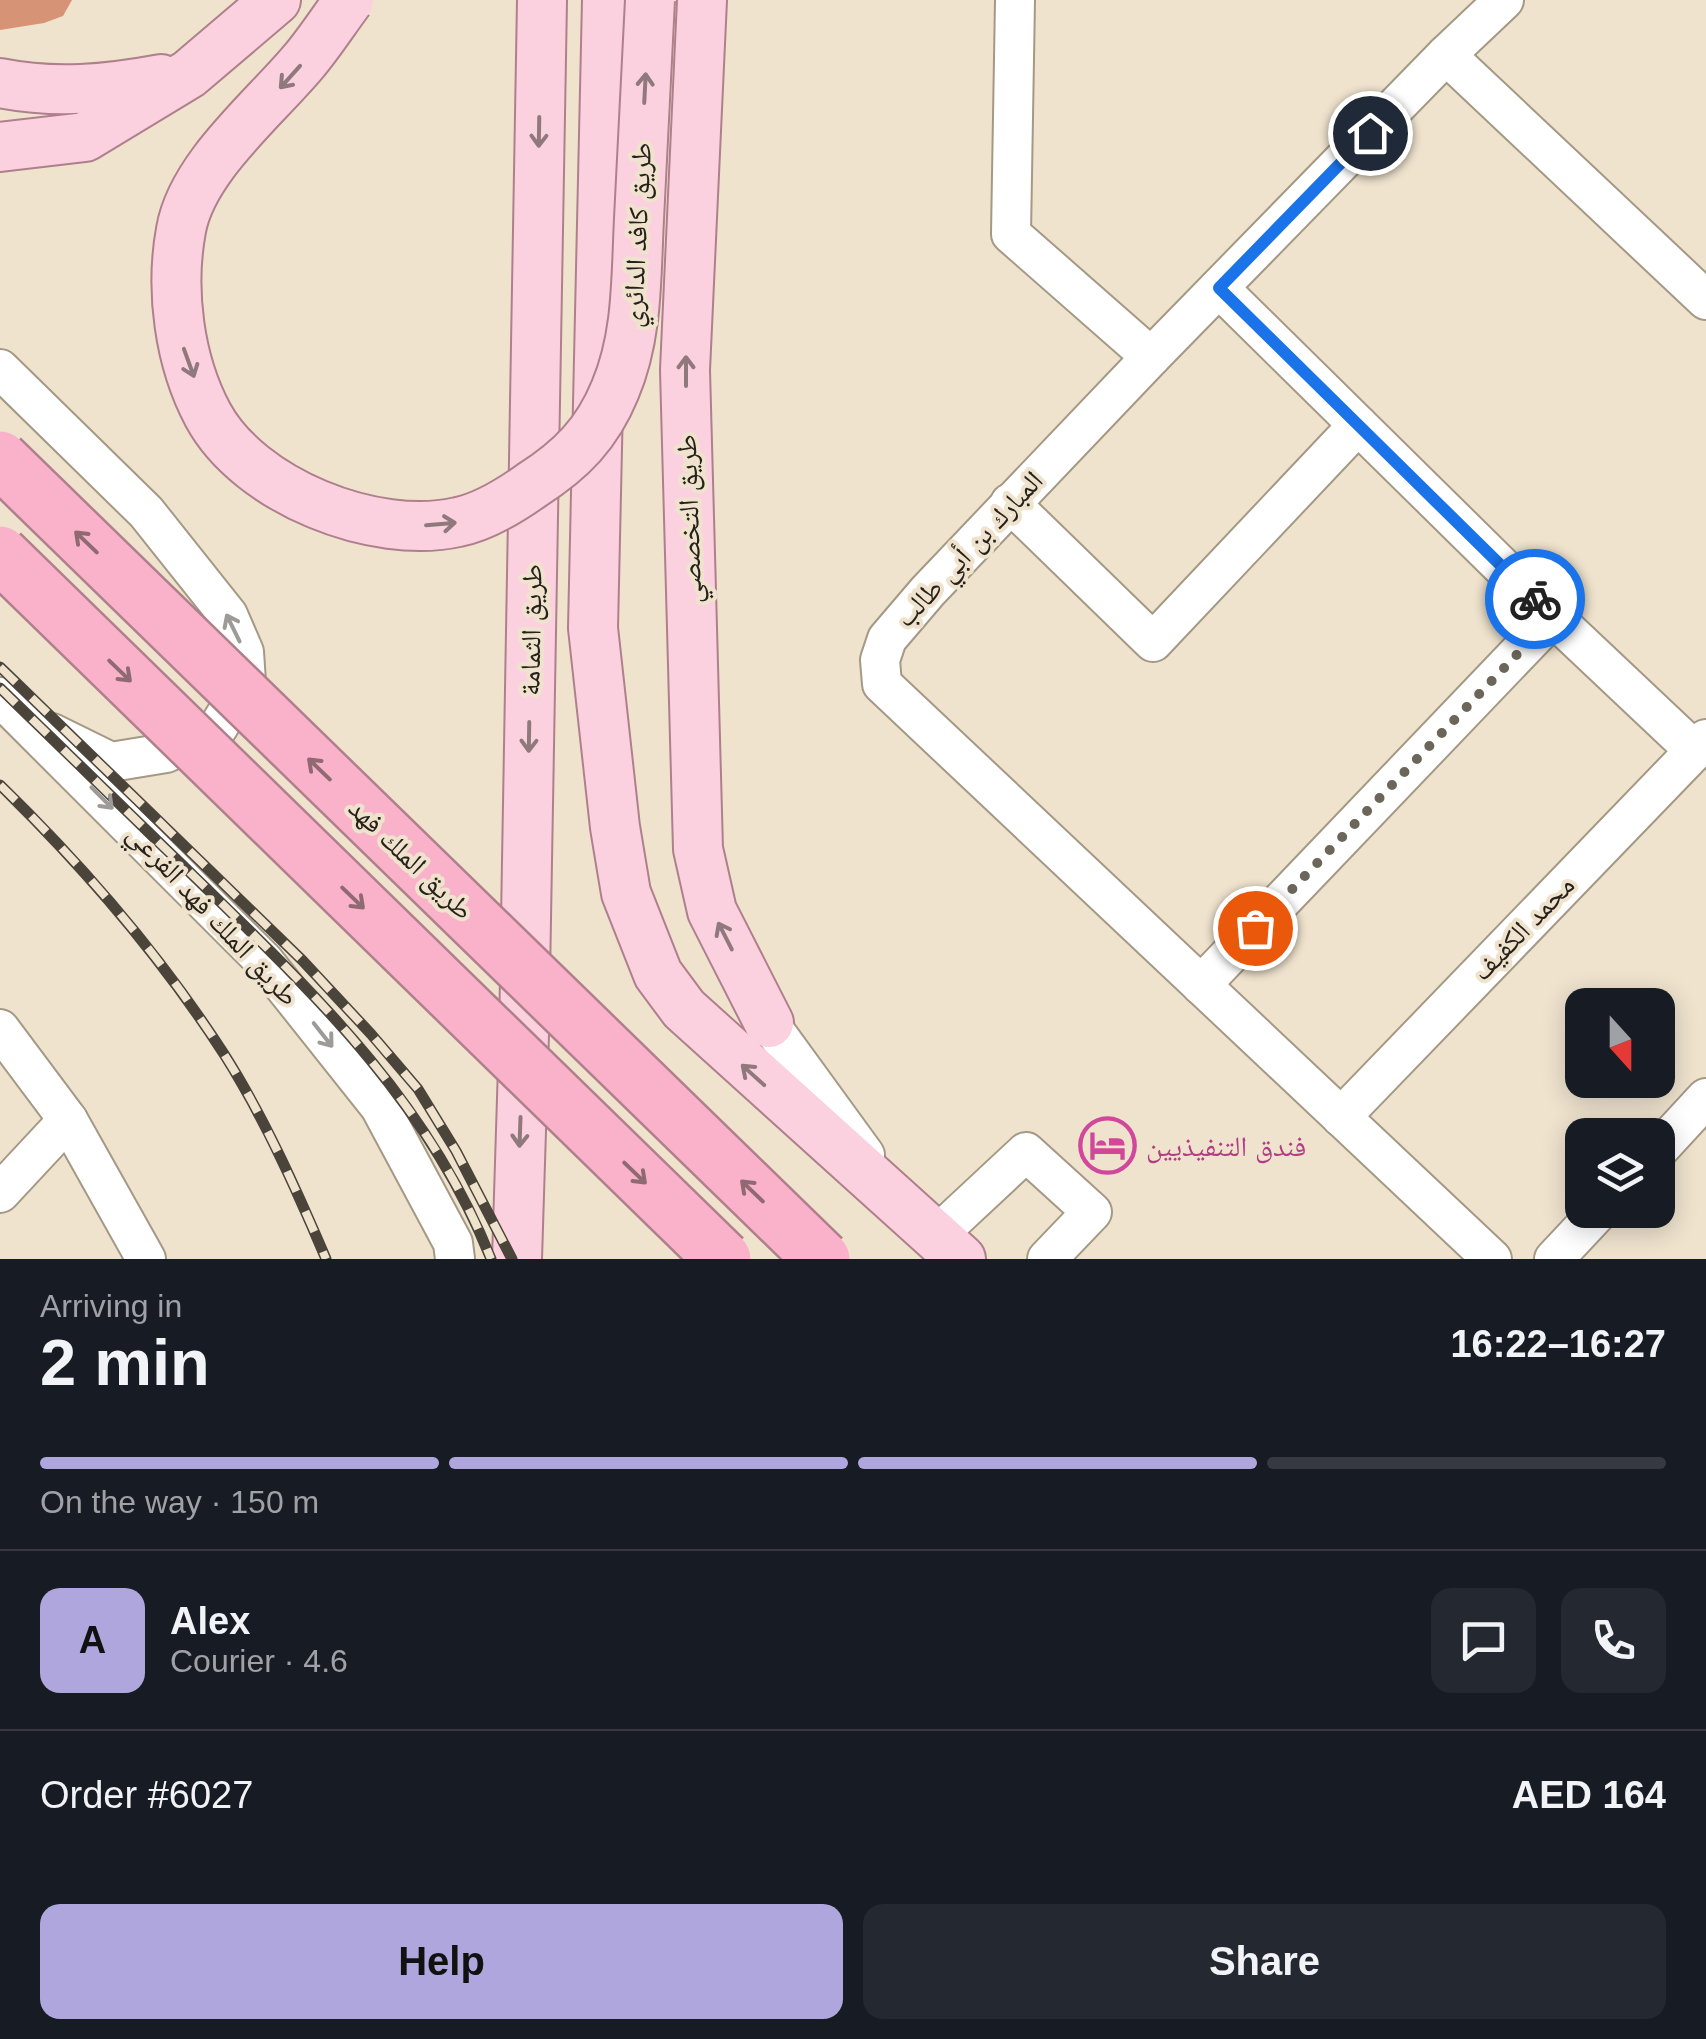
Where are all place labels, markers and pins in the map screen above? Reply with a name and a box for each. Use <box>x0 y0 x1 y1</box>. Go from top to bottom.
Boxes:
pin <box>1328 91 1413 176</box>
pin <box>1213 886 1298 971</box>
hotel icon: فندق التنفيذيين <box>1077 1116 1137 1176</box>
place label: فندق التنفيذيين <box>1146 1131 1306 1164</box>

